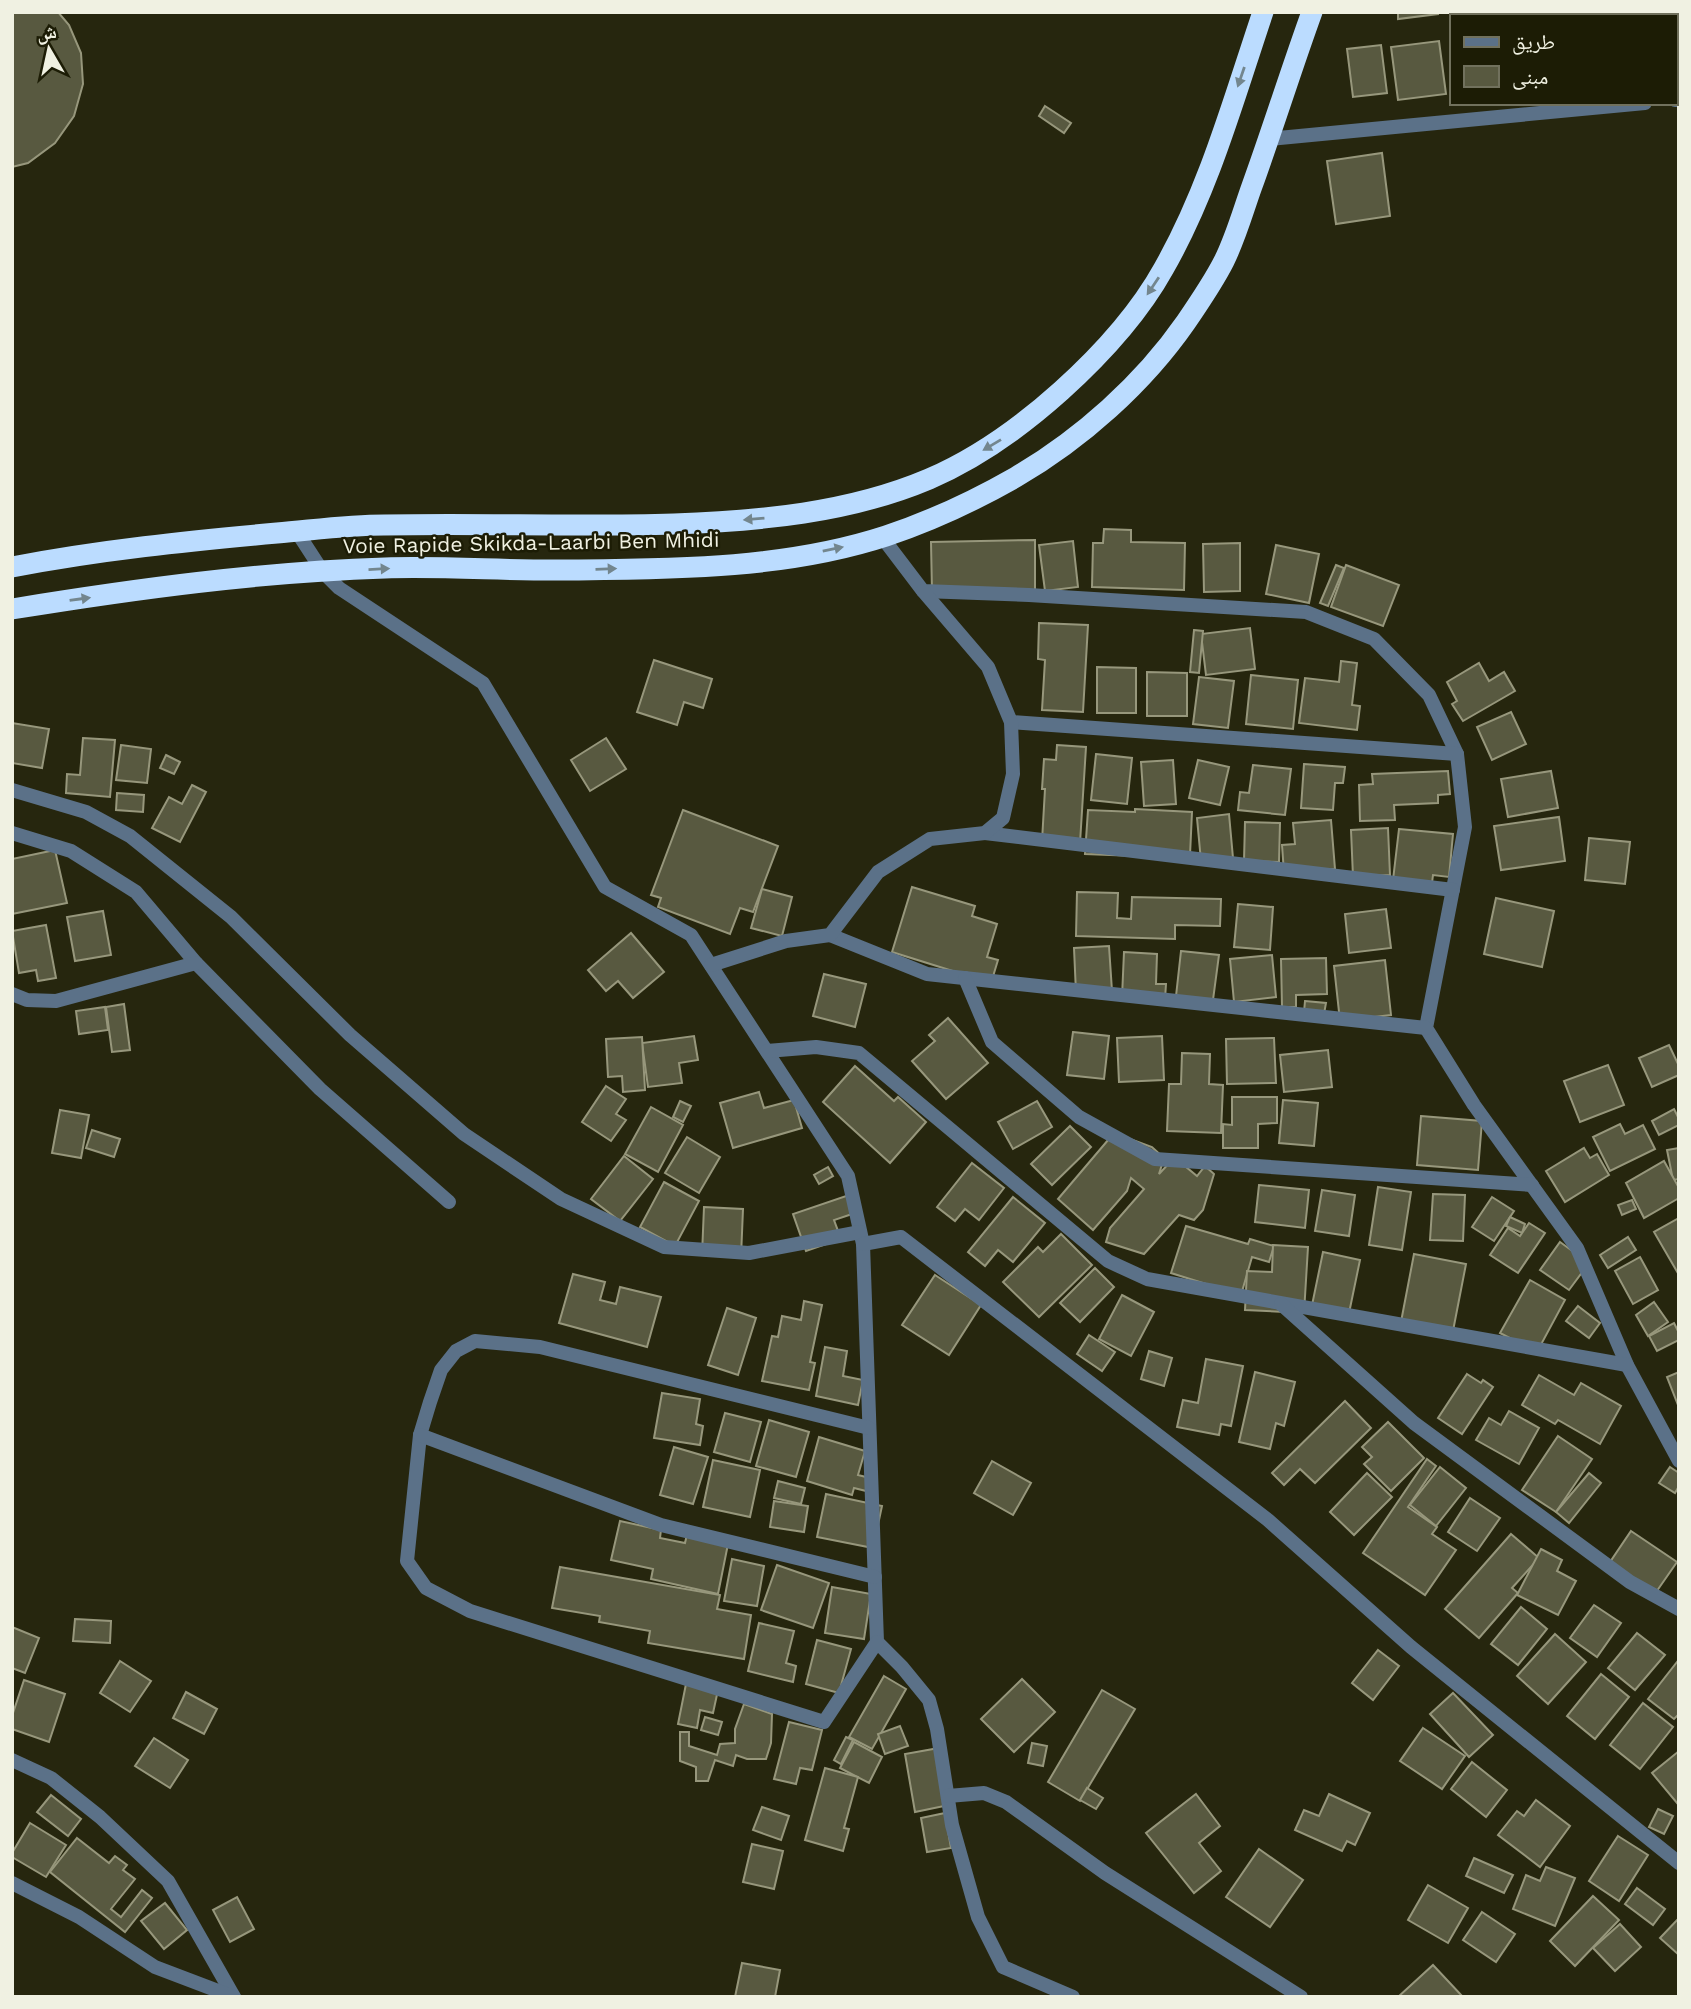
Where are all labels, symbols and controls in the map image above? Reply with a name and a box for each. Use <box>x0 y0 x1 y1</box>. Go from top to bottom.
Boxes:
north arrow <box>14 14 84 84</box>
legend <box>1450 14 1677 105</box>
text: ش <box>35 20 58 46</box>
text: طريق <box>1512 29 1555 55</box>
text: مبنى <box>1512 64 1548 90</box>
one-way arrow <box>1235 66 1246 87</box>
one-way arrow <box>1146 276 1159 295</box>
one-way arrow <box>983 438 1002 451</box>
one-way arrow <box>743 514 765 525</box>
street label: Voie Rapide Skikda-Laarbi Ben Mhidi <box>342 527 720 558</box>
one-way arrow <box>822 543 844 554</box>
one-way arrow <box>368 563 390 574</box>
one-way arrow <box>596 563 618 575</box>
one-way arrow <box>69 593 91 604</box>

